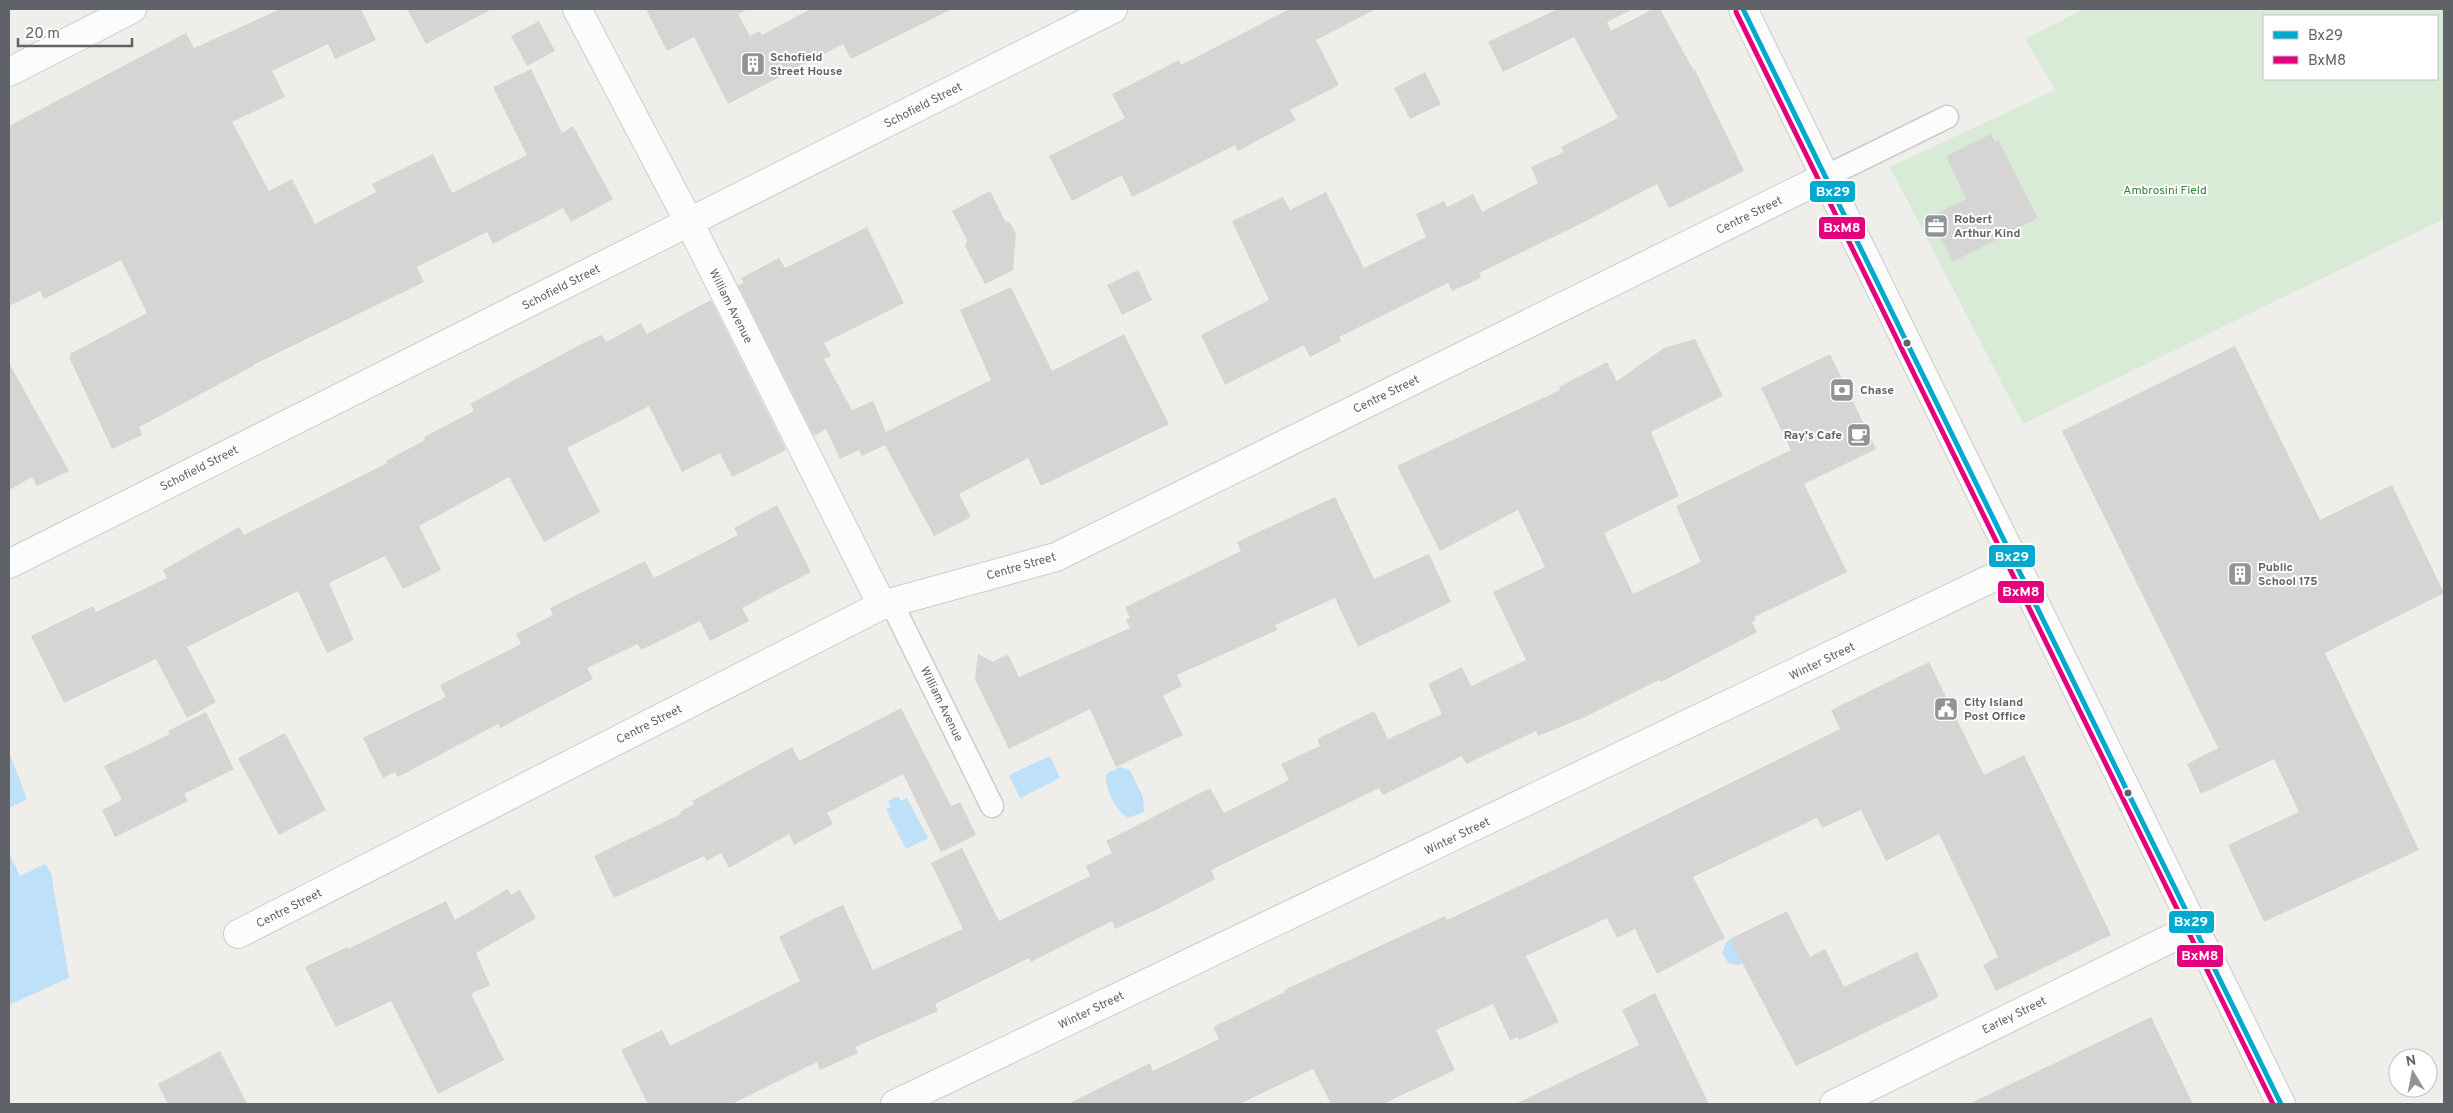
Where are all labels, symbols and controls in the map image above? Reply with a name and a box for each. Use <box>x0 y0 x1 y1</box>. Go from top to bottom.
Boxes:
scale bar <box>18 15 131 47</box>
legend <box>2263 15 2438 80</box>
text: 20 m <box>25 25 60 44</box>
text: Bx29 <box>2308 27 2343 46</box>
place label: Schofield Street House <box>770 50 843 80</box>
building icon: Schofield Street House <box>740 51 766 77</box>
text: BxM8 <box>2308 52 2346 71</box>
street label: Schofield Street <box>882 79 965 132</box>
line badge: Bx29 <box>1809 180 1856 203</box>
park label: Ambrosini Field <box>2123 183 2207 199</box>
text: Bx29 <box>1816 184 1850 201</box>
street label: Centre Street <box>1714 193 1785 239</box>
place label: Robert Arthur Kind <box>1954 212 2020 242</box>
office icon: Robert Arthur Kind <box>1923 213 1949 239</box>
line badge: BxM8 <box>1818 216 1866 240</box>
text: BxM8 <box>1823 220 1861 237</box>
street label: Schofield Street <box>520 261 603 314</box>
street label: William Avenue <box>704 266 756 346</box>
unlabelled marker <box>1902 338 1912 348</box>
street label: Centre Street <box>1351 372 1422 418</box>
bank icon: Chase <box>1829 377 1855 403</box>
place label: Chase <box>1860 383 1894 399</box>
cafe icon: Ray's Cafe <box>1846 422 1872 448</box>
place label: Ray's Cafe <box>1784 428 1842 444</box>
street label: Schofield Street <box>158 442 241 495</box>
line badge: Bx29 <box>1988 544 2036 568</box>
street label: Centre Street <box>985 549 1058 585</box>
text: Bx29 <box>1995 549 2029 566</box>
place label: Public School 175 <box>2258 560 2318 590</box>
building icon: Public School 175 <box>2227 561 2253 587</box>
line badge: BxM8 <box>1997 580 2045 604</box>
text: BxM8 <box>2002 584 2040 601</box>
street label: Winter Street <box>1787 639 1858 685</box>
street label: William Avenue <box>916 664 966 745</box>
place label: City Island Post Office <box>1964 695 2026 725</box>
public building icon: City Island Post Office <box>1933 696 1959 722</box>
street label: Centre Street <box>614 701 685 748</box>
unlabelled marker <box>2123 788 2133 798</box>
street label: Winter Street <box>1422 814 1493 860</box>
street label: Centre Street <box>254 885 325 932</box>
line badge: Bx29 <box>2168 910 2215 934</box>
text: Bx29 <box>2174 914 2208 931</box>
line badge: BxM8 <box>2176 944 2224 968</box>
text: BxM8 <box>2181 948 2219 965</box>
street label: Winter Street <box>1056 988 1127 1034</box>
street label: Earley Street <box>1980 993 2049 1038</box>
north arrow <box>2388 1048 2438 1098</box>
text: N <box>2405 1052 2417 1071</box>

